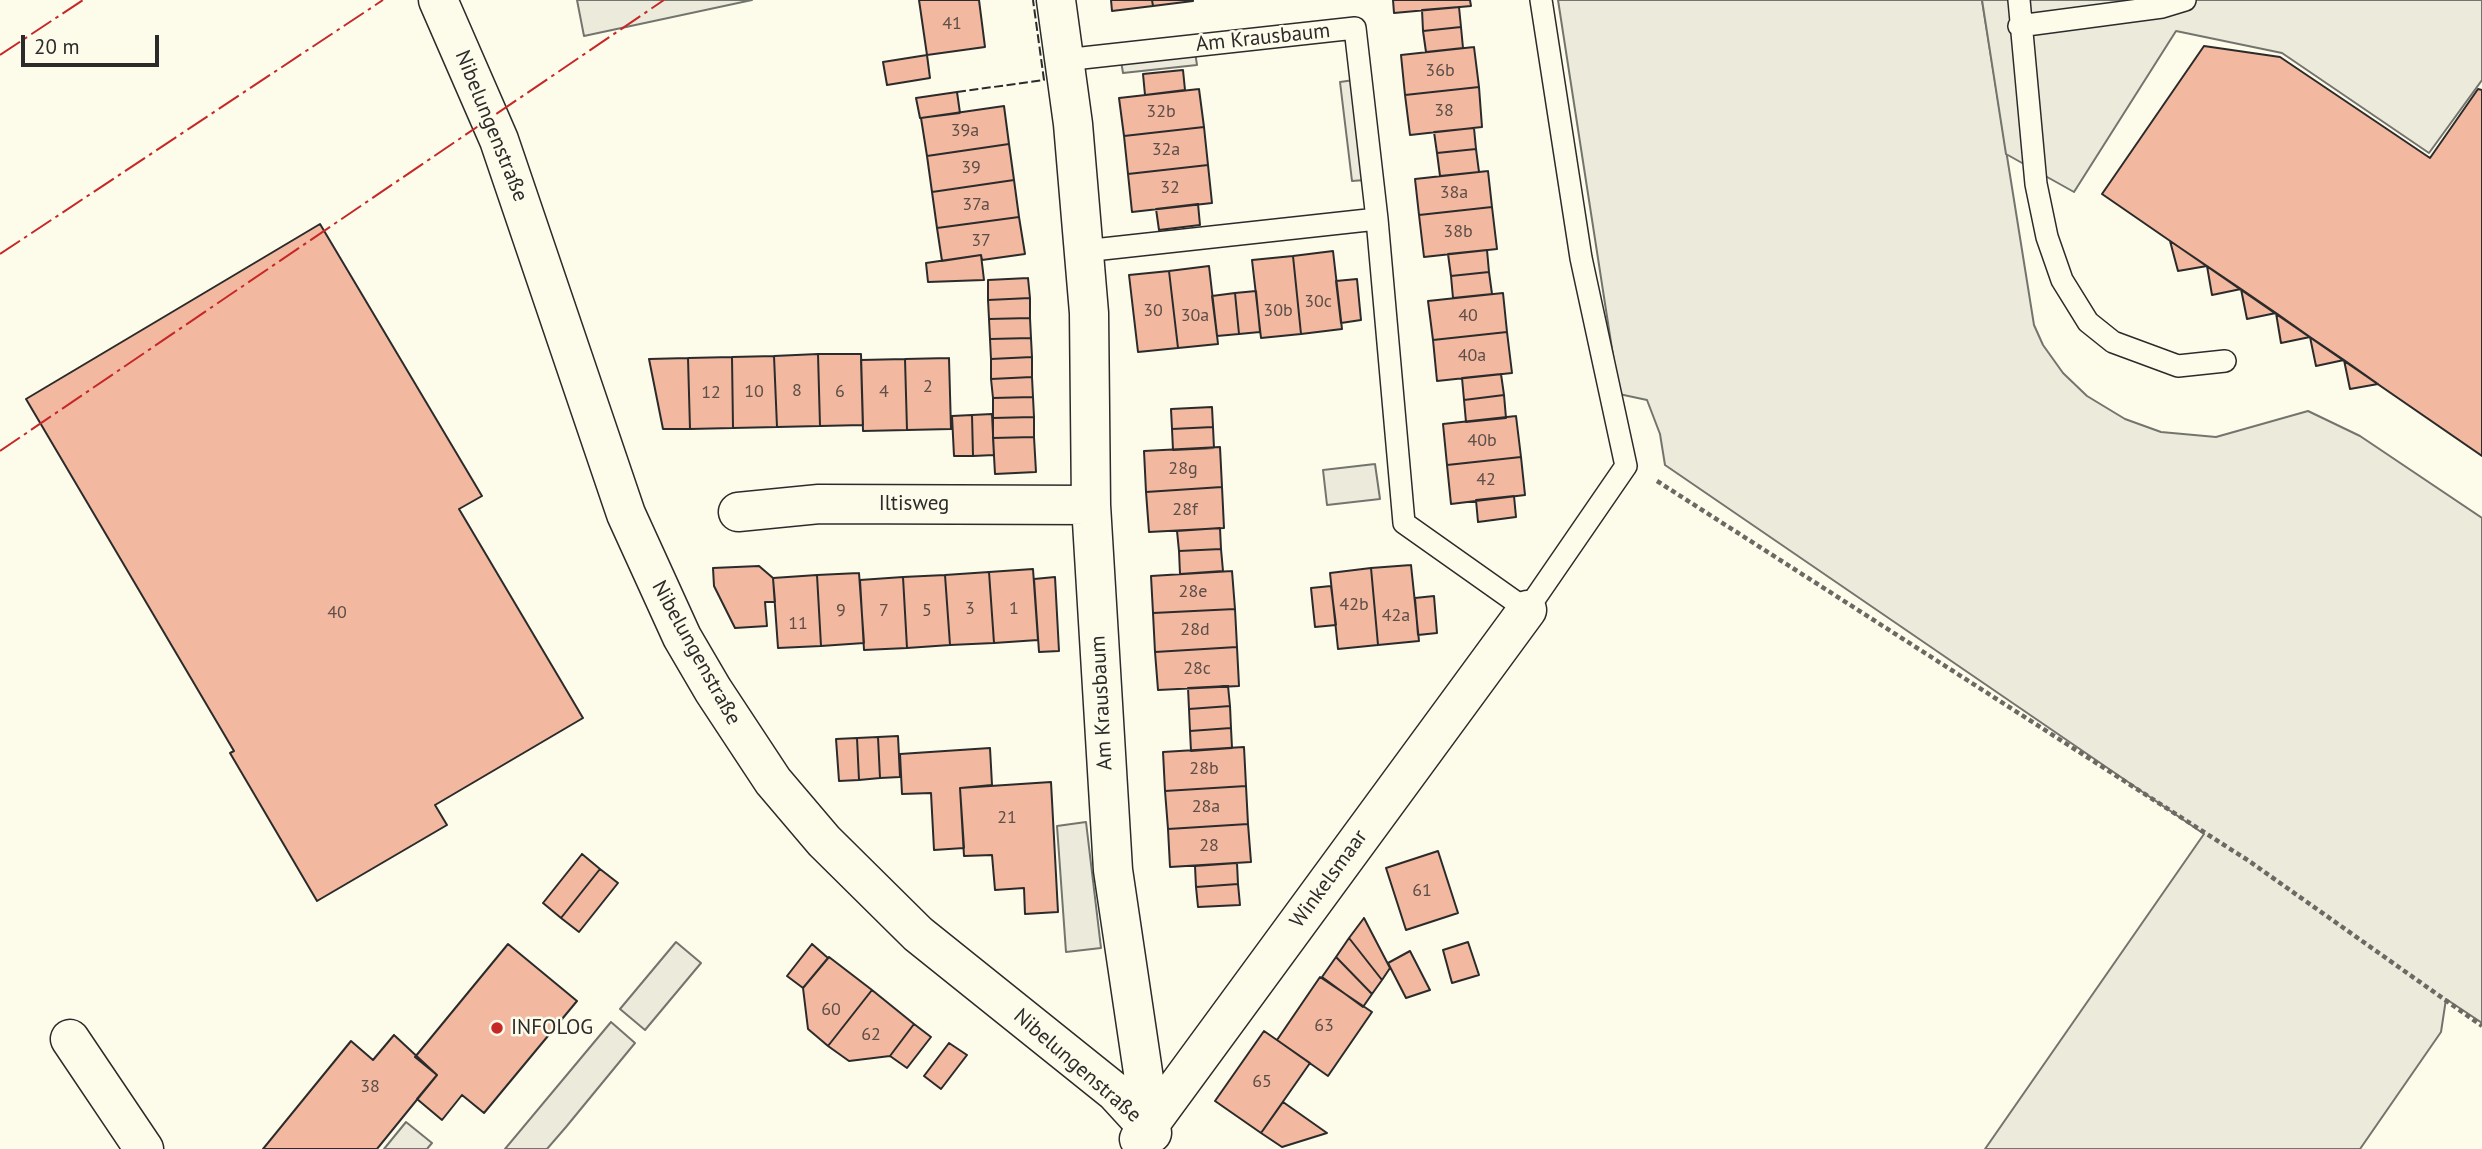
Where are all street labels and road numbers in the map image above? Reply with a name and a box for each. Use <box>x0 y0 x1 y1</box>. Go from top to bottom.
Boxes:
street label: Am Krausbaum <box>1195 18 1331 58</box>
street label: Nibelungenstraße <box>449 47 533 205</box>
street label: Iltisweg <box>879 491 949 517</box>
street label: Nibelungenstraße <box>646 577 746 729</box>
street label: Am Krausbaum <box>1086 635 1118 771</box>
street label: Winkelsmaar <box>1285 825 1373 933</box>
street label: Nibelungenstraße <box>1008 1004 1146 1128</box>

